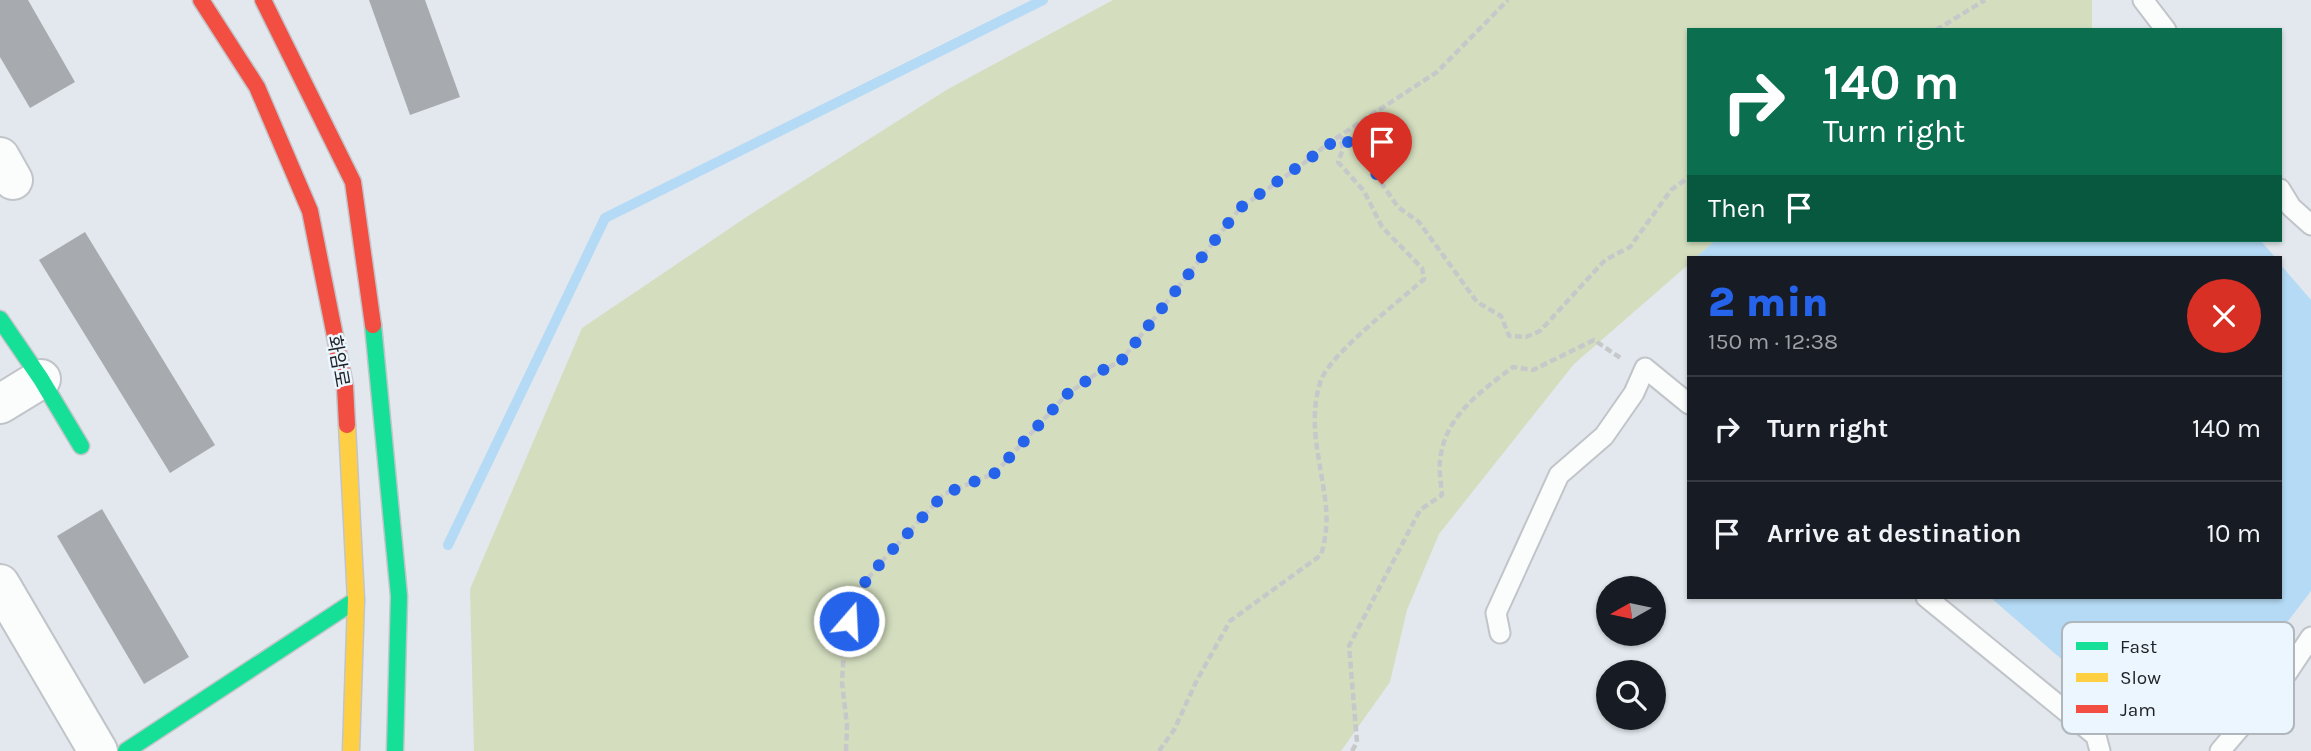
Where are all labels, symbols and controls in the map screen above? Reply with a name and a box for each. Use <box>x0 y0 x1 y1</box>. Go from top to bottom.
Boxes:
text: 140 m <box>1823 54 1960 111</box>
icon: right <box>1708 56 1799 147</box>
pin <box>1352 112 1412 184</box>
text: Turn right <box>1823 113 1965 150</box>
icon: arrive <box>1363 123 1401 161</box>
icon: arrive <box>1780 189 1818 227</box>
text: Then <box>1708 193 1766 224</box>
text: 2 min <box>1708 277 1828 327</box>
button: close <box>2187 279 2261 353</box>
text: 150 m · 12:38 <box>1708 328 1838 355</box>
street label: 화암로 <box>323 333 353 389</box>
icon: right <box>1708 410 1746 448</box>
text: Turn right <box>1767 413 1888 444</box>
text: 140 m <box>2192 413 2261 444</box>
icon: arrive <box>1708 515 1746 553</box>
text: Arrive at destination <box>1767 518 2021 549</box>
text: 10 m <box>2206 518 2261 549</box>
north arrow <box>1596 576 1666 646</box>
map controls <box>1596 576 1666 730</box>
position arrow <box>812 584 886 658</box>
legend <box>2062 622 2294 734</box>
text: Fast <box>2120 636 2157 658</box>
button: search <box>1596 660 1666 730</box>
text: Slow <box>2120 667 2161 689</box>
text: Jam <box>2120 699 2156 721</box>

